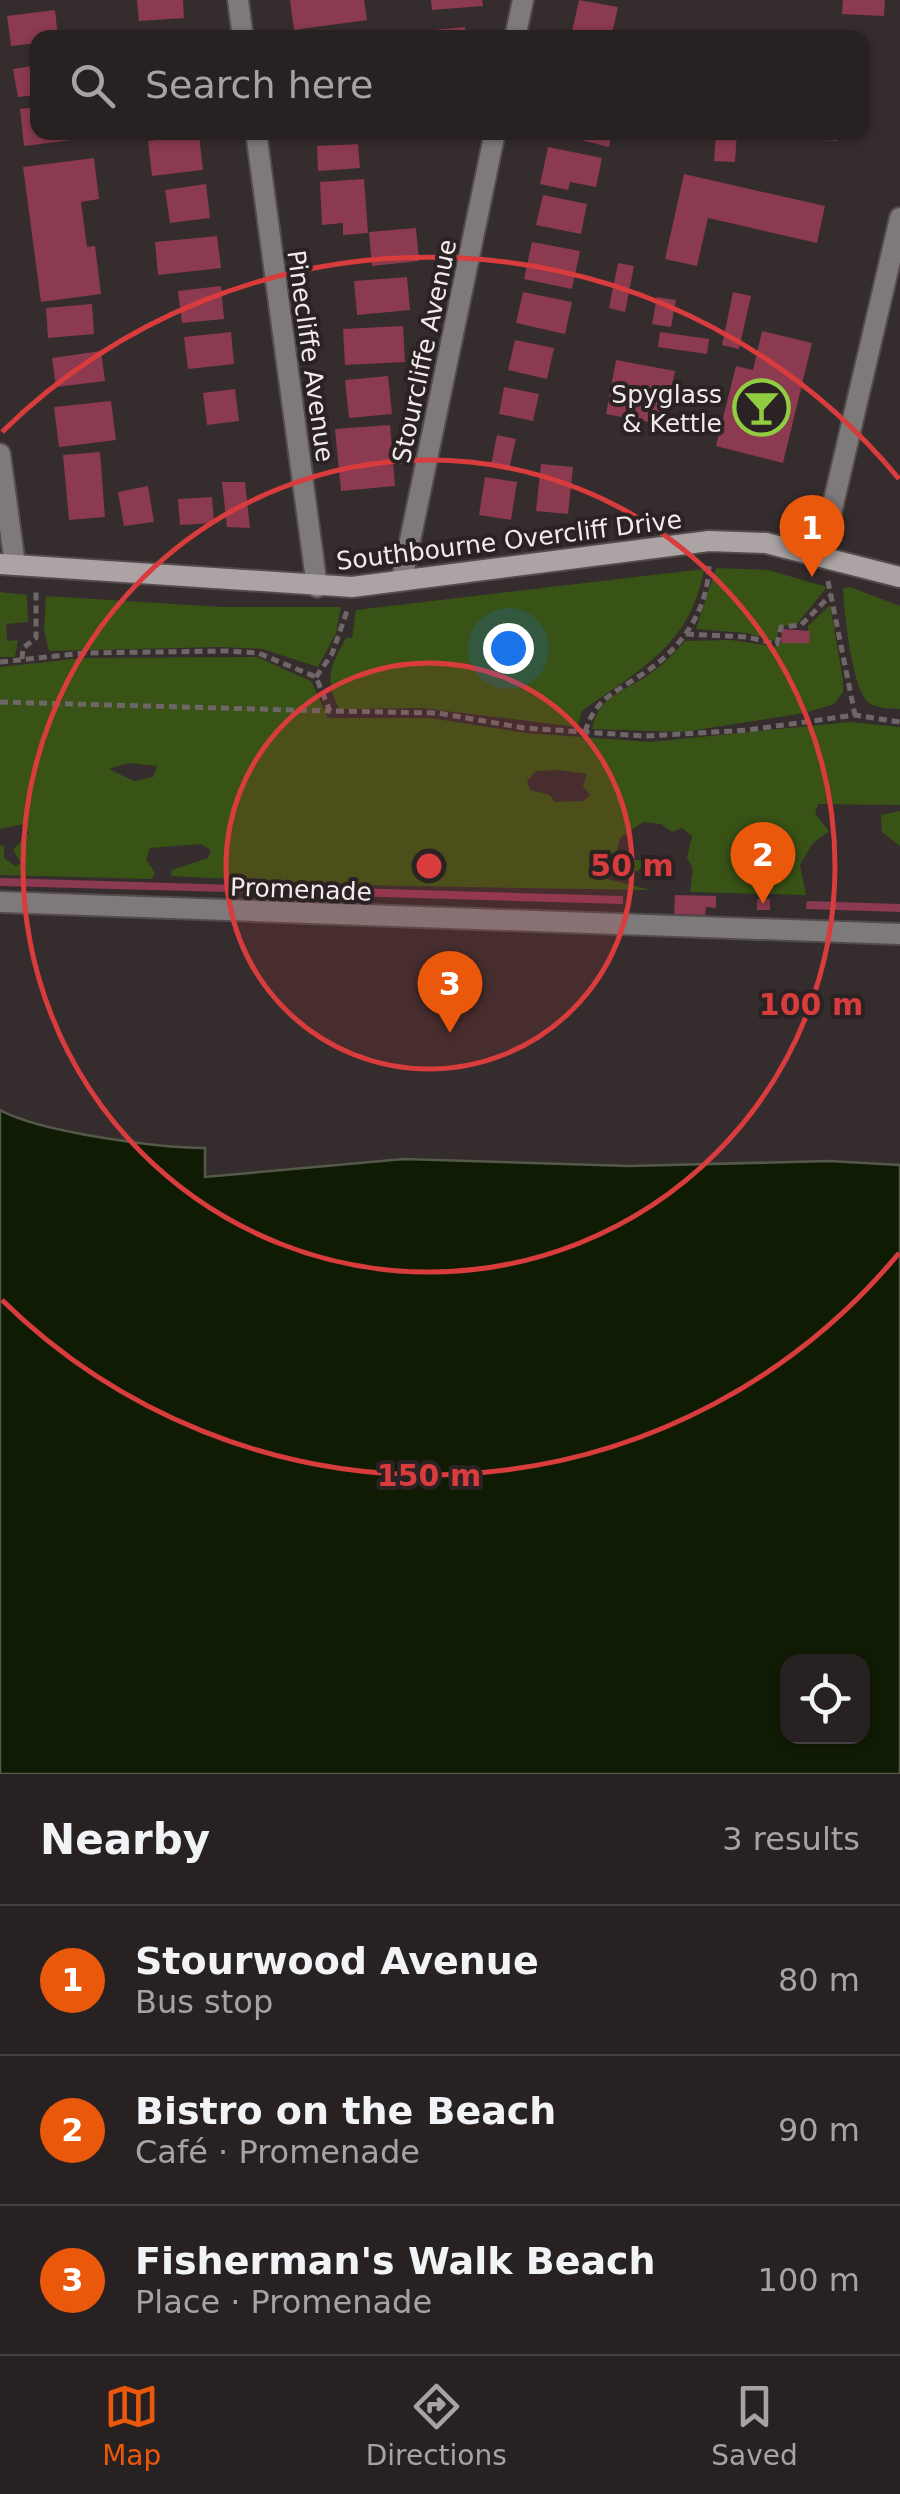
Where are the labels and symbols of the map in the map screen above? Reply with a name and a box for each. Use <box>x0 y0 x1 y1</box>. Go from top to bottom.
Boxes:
street label: Stourcliffe Avenue <box>387 237 462 465</box>
street label: Pinecliffe Avenue <box>281 248 340 464</box>
bar icon: Spyglass & Kettle <box>731 378 791 438</box>
place label: Spyglass & Kettle <box>611 380 722 438</box>
pin: 1 <box>780 494 844 577</box>
street label: Southbourne Overcliff Drive <box>335 505 683 576</box>
your location <box>483 623 534 674</box>
pin: 2 <box>730 822 796 904</box>
centre of rings <box>411 848 447 884</box>
text: 50 m <box>590 848 674 883</box>
street label: Promenade <box>230 873 372 906</box>
pin: 3 <box>418 950 482 1033</box>
text: 100 m <box>759 987 863 1022</box>
text: 150 m <box>377 1458 481 1493</box>

